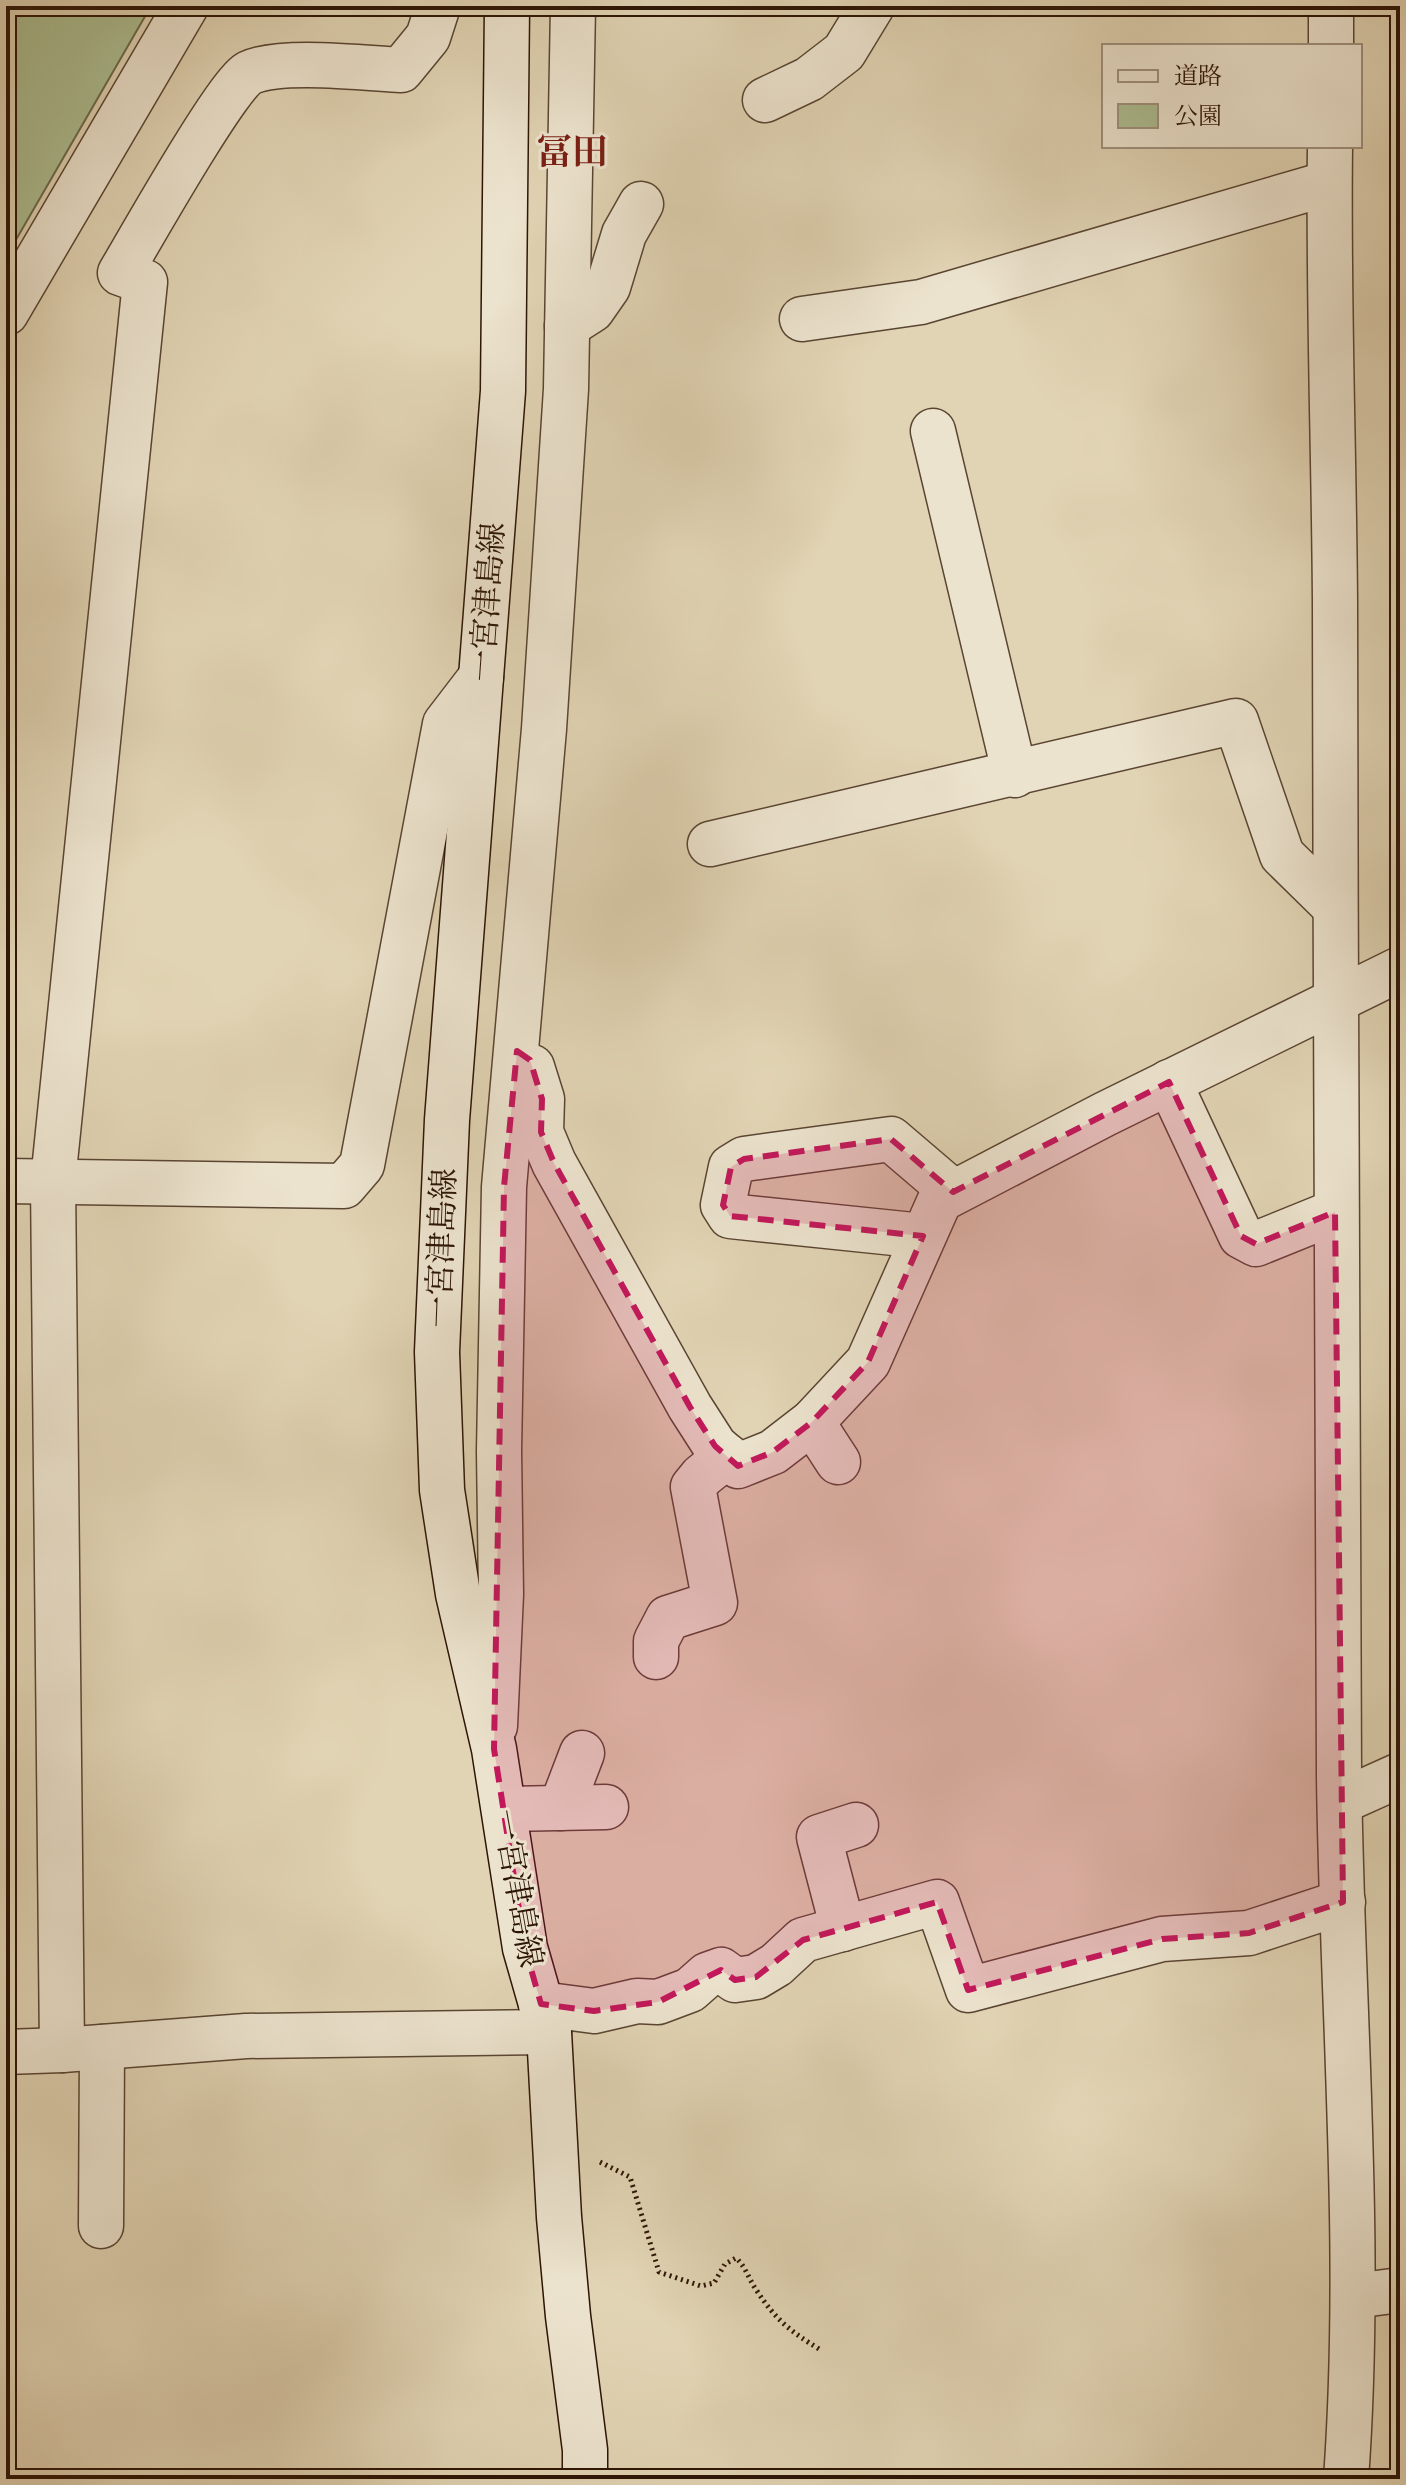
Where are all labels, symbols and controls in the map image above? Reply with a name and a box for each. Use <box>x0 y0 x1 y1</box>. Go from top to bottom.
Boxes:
legend <box>1102 44 1362 148</box>
text: 道路 <box>1174 62 1222 92</box>
text: 公園 <box>1174 102 1222 132</box>
district label: 冨田 <box>536 131 608 176</box>
street label: 一宮津島線 <box>462 521 514 683</box>
street label: 一宮津島線 <box>419 1167 465 1329</box>
street label: 一宮津島線 <box>483 1806 551 1970</box>

